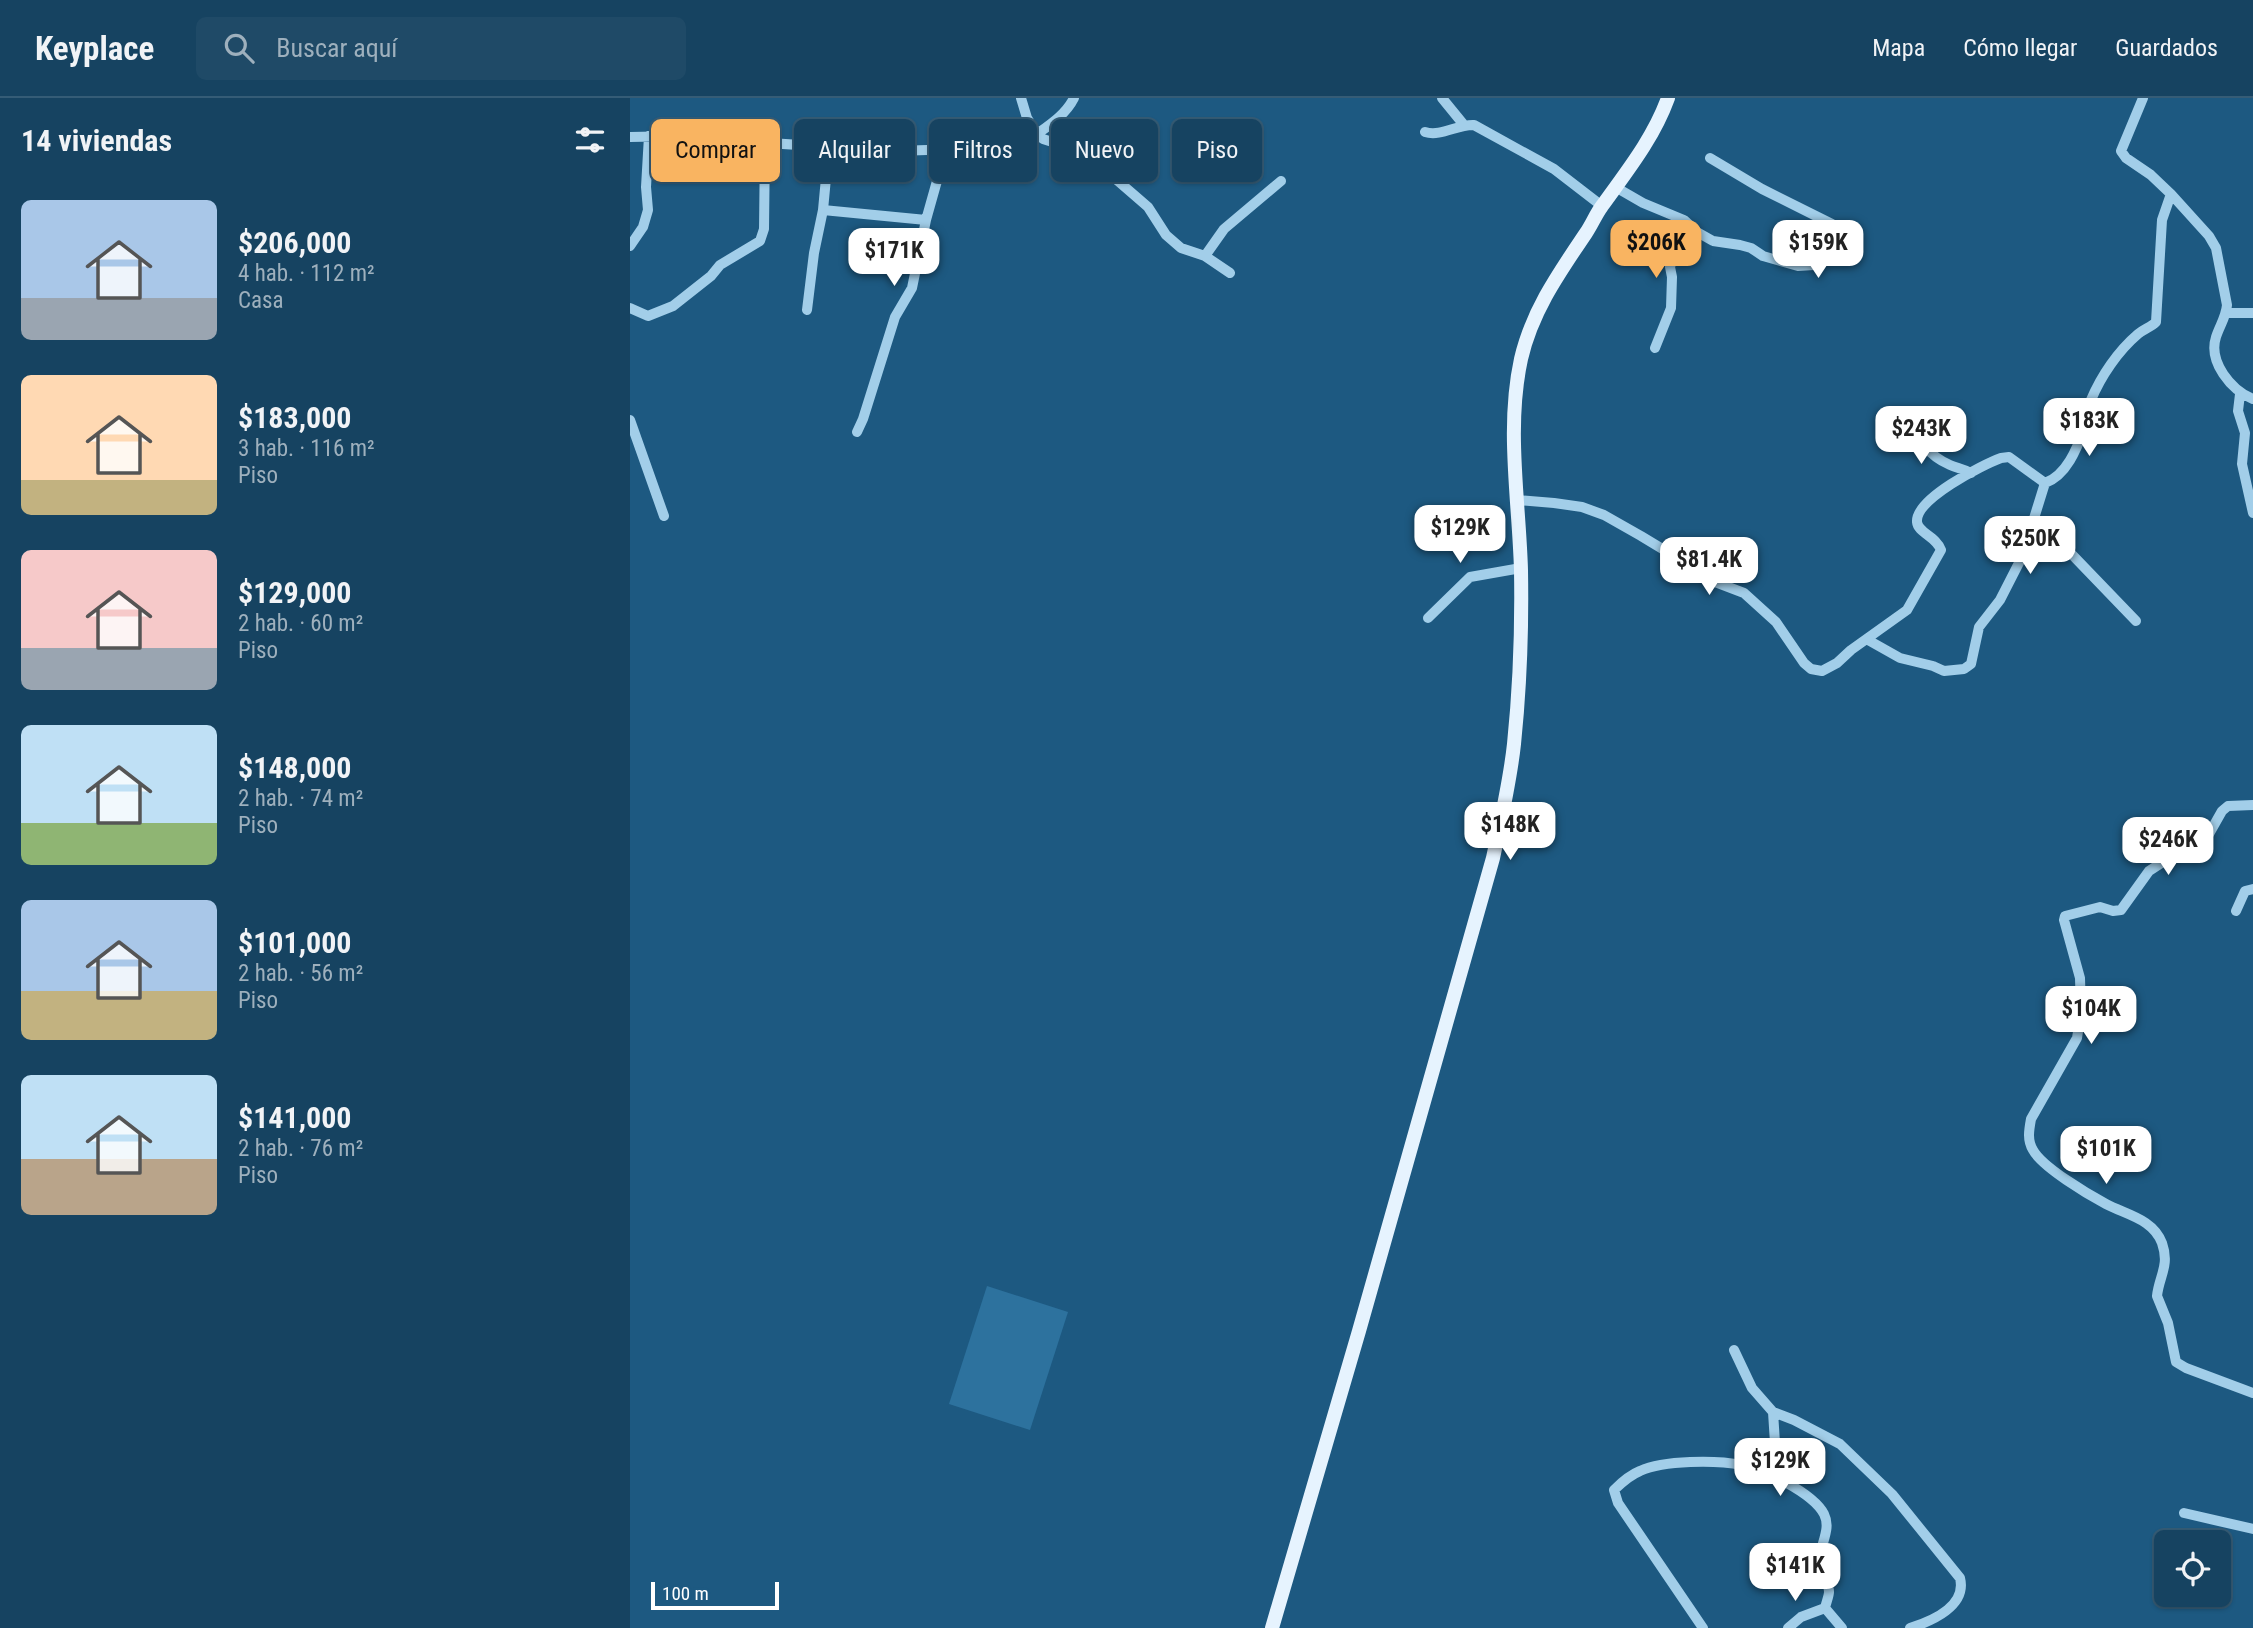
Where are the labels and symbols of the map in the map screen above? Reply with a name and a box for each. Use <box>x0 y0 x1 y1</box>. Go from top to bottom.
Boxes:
pin: $206K <box>1607 220 1705 280</box>
pin: $159K <box>1769 220 1867 280</box>
pin: $171K <box>845 228 943 288</box>
pin: $183K <box>2040 398 2138 458</box>
pin: $243K <box>1872 406 1970 466</box>
pin: $129K <box>1411 505 1509 565</box>
pin: $250K <box>1981 517 2079 576</box>
pin: $81.4K <box>1652 538 1766 597</box>
pin: $148K <box>1461 802 1559 862</box>
pin: $246K <box>2119 818 2217 877</box>
pin: $104K <box>2042 986 2140 1046</box>
pin: $101K <box>2057 1126 2155 1186</box>
pin: $129K <box>1731 1438 1829 1498</box>
pin: $141K <box>1746 1544 1844 1603</box>
scale bar <box>651 1579 779 1611</box>

